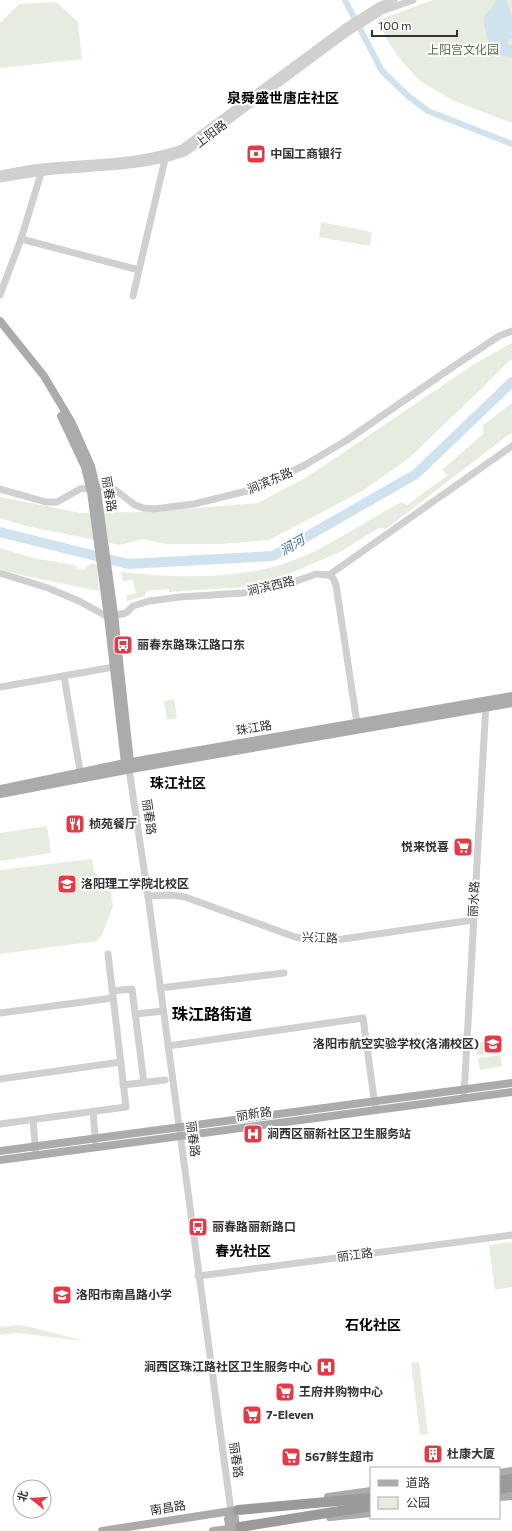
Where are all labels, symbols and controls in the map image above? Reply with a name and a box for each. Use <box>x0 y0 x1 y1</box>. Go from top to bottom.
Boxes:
scale bar <box>372 12 457 38</box>
text: 100 m <box>378 18 412 32</box>
park label: 上阳宫文化园 <box>427 42 499 56</box>
district label: 泉舜盛世唐庄社区 <box>227 89 339 106</box>
street label: 上阳路 <box>192 117 229 150</box>
bank icon: 中国工商银行 <box>245 143 267 165</box>
place label: 中国工商银行 <box>270 146 342 160</box>
street label: 涧滨东路 <box>245 464 294 496</box>
street label: 丽春路 <box>100 475 120 513</box>
water label: 涧河 <box>277 530 310 558</box>
street label: 涧滨西路 <box>246 573 296 597</box>
bus stop icon: 丽春东路珠江路口东 <box>112 634 134 656</box>
place label: 丽春东路珠江路口东 <box>137 637 245 651</box>
street label: 珠江路 <box>235 717 273 737</box>
district label: 珠江社区 <box>150 774 206 791</box>
street label: 丽春路 <box>141 798 159 836</box>
restaurant icon: 桢苑餐厅 <box>64 813 86 835</box>
place label: 桢苑餐厅 <box>89 816 137 830</box>
supermarket icon: 悦来悦喜 <box>452 836 474 858</box>
place label: 悦来悦喜 <box>401 839 449 853</box>
school or university icon: 洛阳理工学院北校区 <box>56 873 78 895</box>
place label: 洛阳理工学院北校区 <box>81 876 189 890</box>
street label: 丽水路 <box>465 881 481 917</box>
street label: 兴江路 <box>302 929 338 945</box>
district label: 珠江路街道 <box>172 1004 252 1023</box>
school or university icon: 洛阳市航空实验学校(洛浦校区) <box>482 1033 504 1055</box>
place label: 洛阳市航空实验学校(洛浦校区) <box>313 1036 479 1050</box>
street label: 丽新路 <box>235 1104 273 1122</box>
street label: 丽春路 <box>185 1120 203 1158</box>
hospital icon: 涧西区丽新社区卫生服务站 <box>242 1123 264 1145</box>
place label: 涧西区丽新社区卫生服务站 <box>267 1126 411 1140</box>
bus stop icon: 丽春路丽新路口 <box>187 1216 209 1238</box>
place label: 丽春路丽新路口 <box>212 1219 296 1233</box>
district label: 春光社区 <box>215 1242 271 1259</box>
street label: 丽江路 <box>336 1245 374 1263</box>
school or university icon: 洛阳市南昌路小学 <box>51 1284 73 1306</box>
place label: 洛阳市南昌路小学 <box>76 1287 172 1301</box>
district label: 石化社区 <box>345 1316 401 1333</box>
hospital icon: 涧西区珠江路社区卫生服务中心 <box>315 1356 337 1378</box>
place label: 涧西区珠江路社区卫生服务中心 <box>144 1359 312 1373</box>
supermarket icon: 王府井购物中心 <box>274 1381 296 1403</box>
place label: 王府井购物中心 <box>299 1384 383 1398</box>
supermarket icon: 7-Eleven <box>241 1404 263 1426</box>
place label: 7-Eleven <box>266 1407 314 1421</box>
street label: 丽春路 <box>228 1441 246 1479</box>
building icon: 杜康大厦 <box>422 1443 444 1465</box>
supermarket icon: 567鲜生超市 <box>280 1446 302 1468</box>
place label: 杜康大厦 <box>447 1446 495 1460</box>
place label: 567鲜生超市 <box>305 1449 374 1463</box>
legend <box>370 1467 500 1519</box>
text: 道路 <box>406 1475 430 1489</box>
north arrow <box>12 1479 52 1519</box>
text: 北 <box>14 1489 30 1503</box>
text: 公园 <box>406 1495 430 1509</box>
street label: 南昌路 <box>149 1497 187 1517</box>

